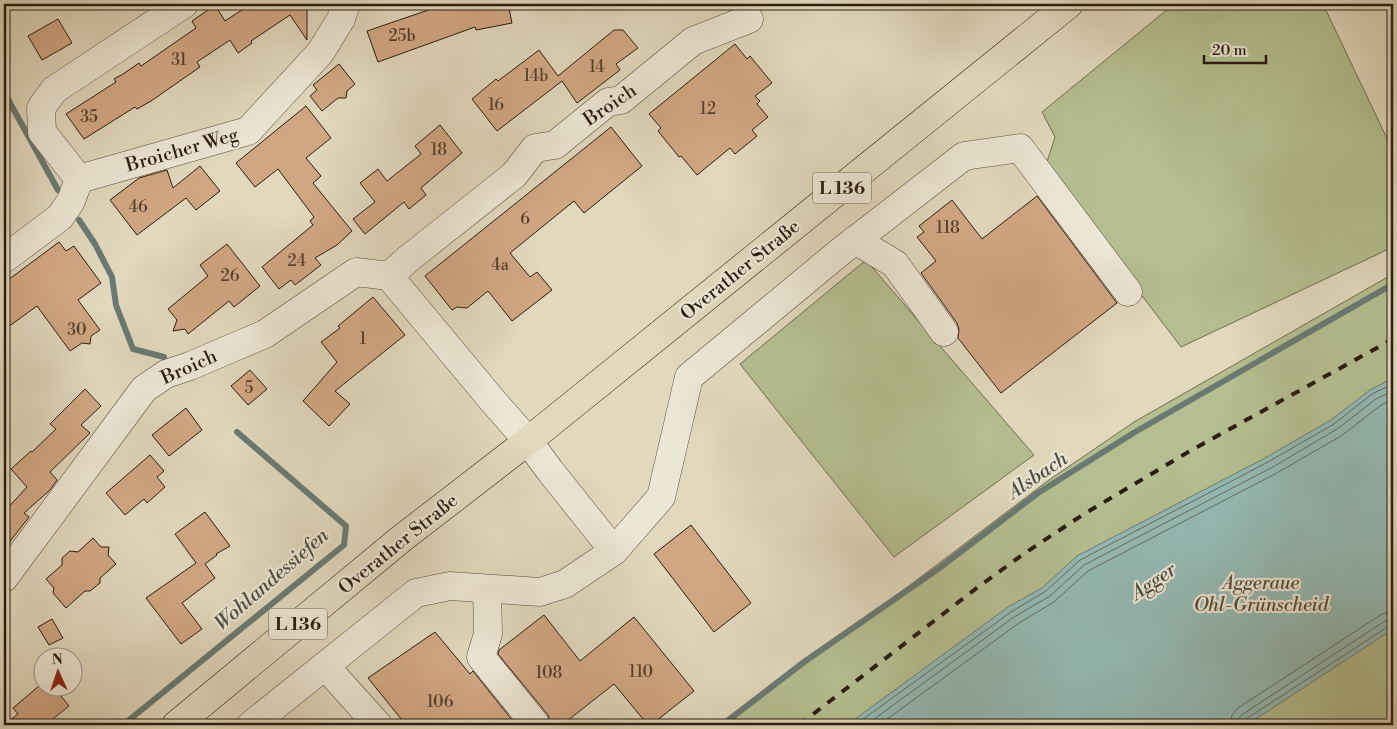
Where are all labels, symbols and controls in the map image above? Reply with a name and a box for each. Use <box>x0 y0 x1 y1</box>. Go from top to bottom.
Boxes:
house number: 25b <box>388 26 416 46</box>
scale bar <box>1204 32 1267 64</box>
text: 20 m <box>1212 41 1247 60</box>
house number: 31 <box>171 50 187 70</box>
house number: 14 <box>589 57 605 77</box>
house number: 14b <box>524 66 548 86</box>
street label: Broich <box>578 79 641 132</box>
house number: 16 <box>488 95 504 115</box>
house number: 12 <box>700 99 716 119</box>
house number: 35 <box>80 107 98 127</box>
street label: Broicher Weg <box>122 122 241 178</box>
house number: 18 <box>431 140 447 160</box>
road number: L 136 <box>813 172 871 204</box>
house number: 46 <box>128 197 148 217</box>
house number: 6 <box>520 209 530 229</box>
street label: Overather Straße <box>675 214 805 326</box>
house number: 118 <box>936 218 960 238</box>
house number: 24 <box>288 251 307 271</box>
house number: 4a <box>491 255 510 275</box>
house number: 26 <box>221 266 240 286</box>
house number: 30 <box>67 320 87 340</box>
house number: 1 <box>360 329 367 349</box>
street label: Broich <box>156 344 221 390</box>
house number: 5 <box>245 378 254 398</box>
water label: Alsbach <box>1001 446 1074 506</box>
street label: Overather Straße <box>333 488 463 600</box>
water label: Wohlandessiefen <box>210 523 335 637</box>
water label: Agger <box>1125 557 1182 607</box>
park label: Aggeraue Ohl-Grünscheid <box>1194 571 1330 617</box>
road number: L 136 <box>269 608 327 640</box>
north arrow <box>32 646 82 696</box>
text: N <box>51 651 63 669</box>
house number: 110 <box>629 662 653 682</box>
house number: 108 <box>536 663 563 683</box>
house number: 106 <box>427 692 454 712</box>

